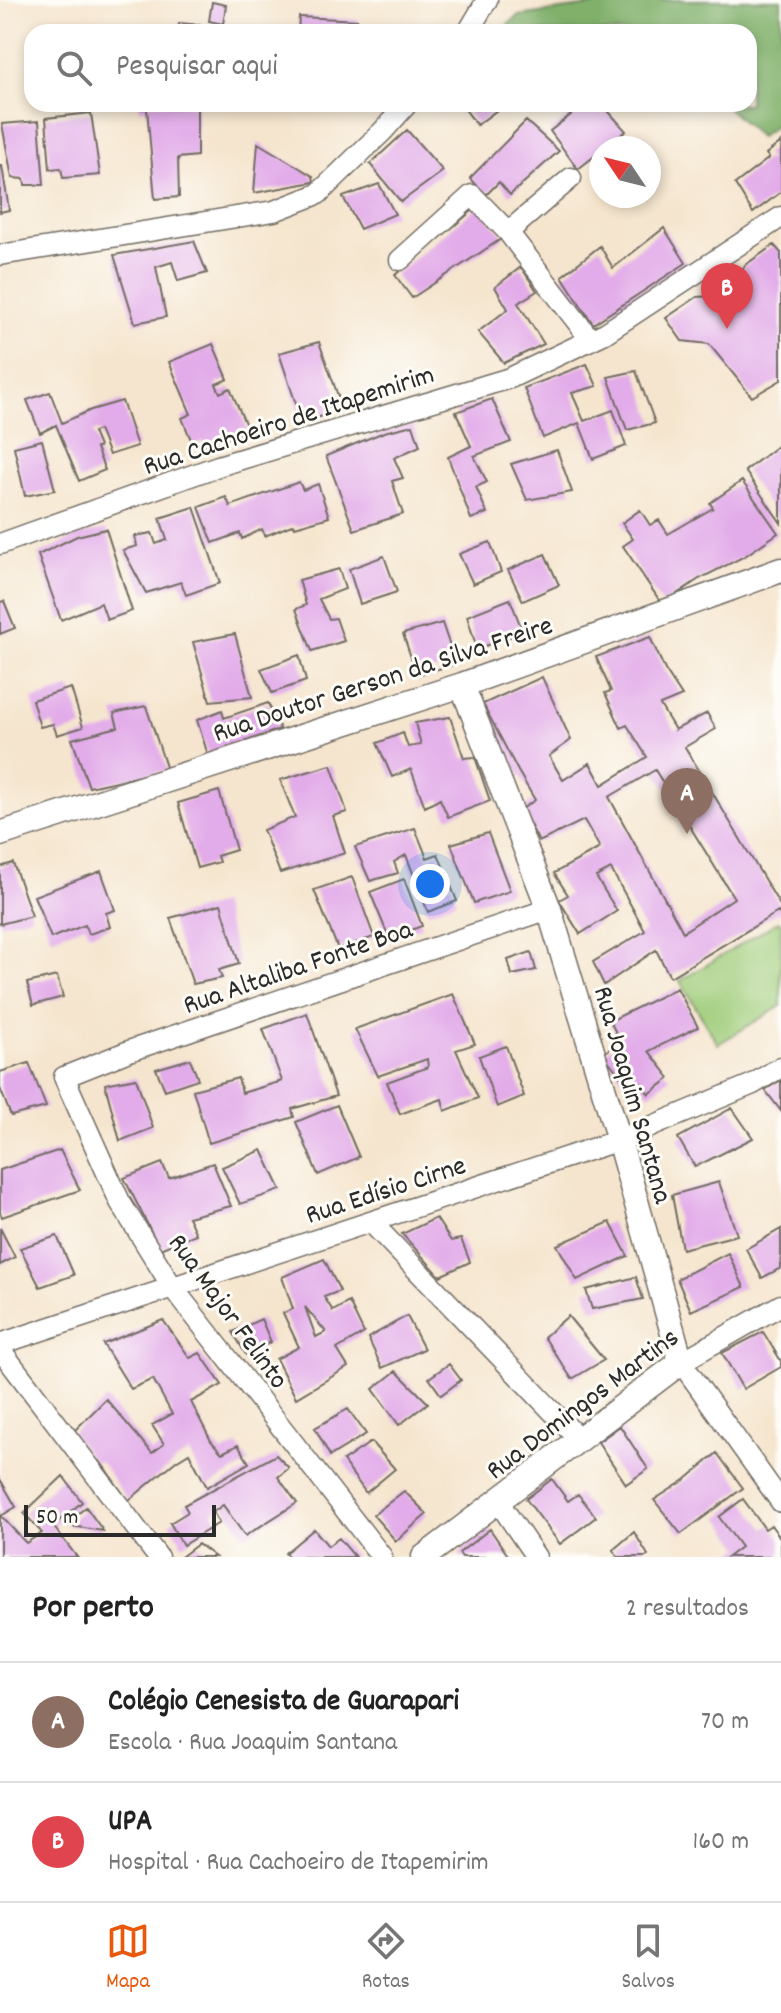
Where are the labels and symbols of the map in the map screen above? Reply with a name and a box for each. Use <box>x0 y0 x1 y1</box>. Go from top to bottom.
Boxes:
north arrow <box>589 136 661 208</box>
pin: B <box>701 263 753 329</box>
street label: Rua Cachoeiro de Itapemirim <box>139 357 440 489</box>
street label: Rua Doutor Gerson da Silva Freire <box>208 608 559 756</box>
pin: A <box>661 768 713 834</box>
your location <box>410 864 450 904</box>
street label: Rua Altaliba Fonte Boa <box>179 911 419 1028</box>
street label: Rua Joaquim Santana <box>580 982 681 1210</box>
street label: Rua Edísio Cirne <box>301 1148 472 1238</box>
street label: Rua Major Felinto <box>156 1227 296 1399</box>
street label: Rua Domingos Martins <box>479 1320 689 1492</box>
scale bar <box>24 1501 216 1537</box>

